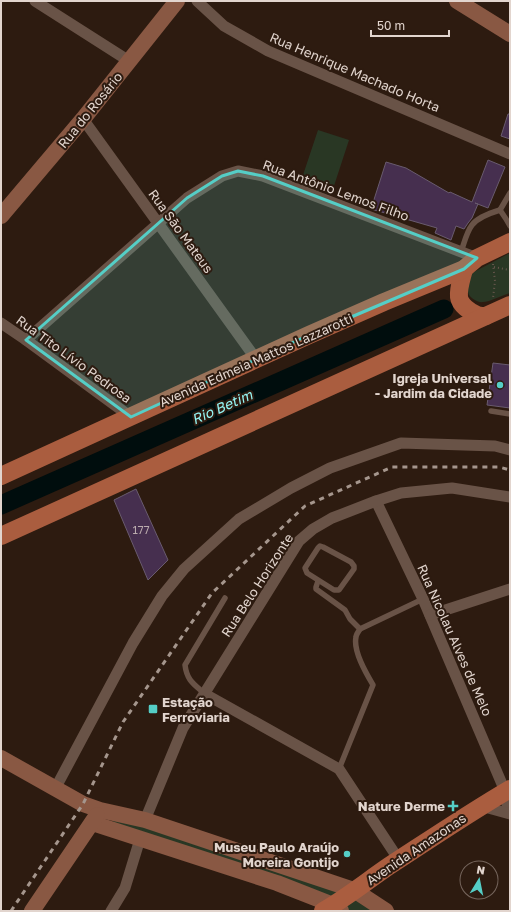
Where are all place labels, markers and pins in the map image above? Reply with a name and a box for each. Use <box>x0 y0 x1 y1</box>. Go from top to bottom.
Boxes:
place label: Igreja Universal - Jardim da Cidade <box>375 370 493 401</box>
marker: Igreja Universal - Jardim da Cidade <box>495 380 505 390</box>
place label: Estação Ferroviaria <box>162 694 230 725</box>
marker: Estação Ferroviaria <box>147 703 159 715</box>
place label: Nature Derme <box>358 798 445 814</box>
marker: Nature Derme <box>448 801 458 811</box>
place label: Museu Paulo Araújo Moreira Gontijo <box>214 839 339 870</box>
marker: Museu Paulo Araújo Moreira Gontijo <box>342 849 352 859</box>

